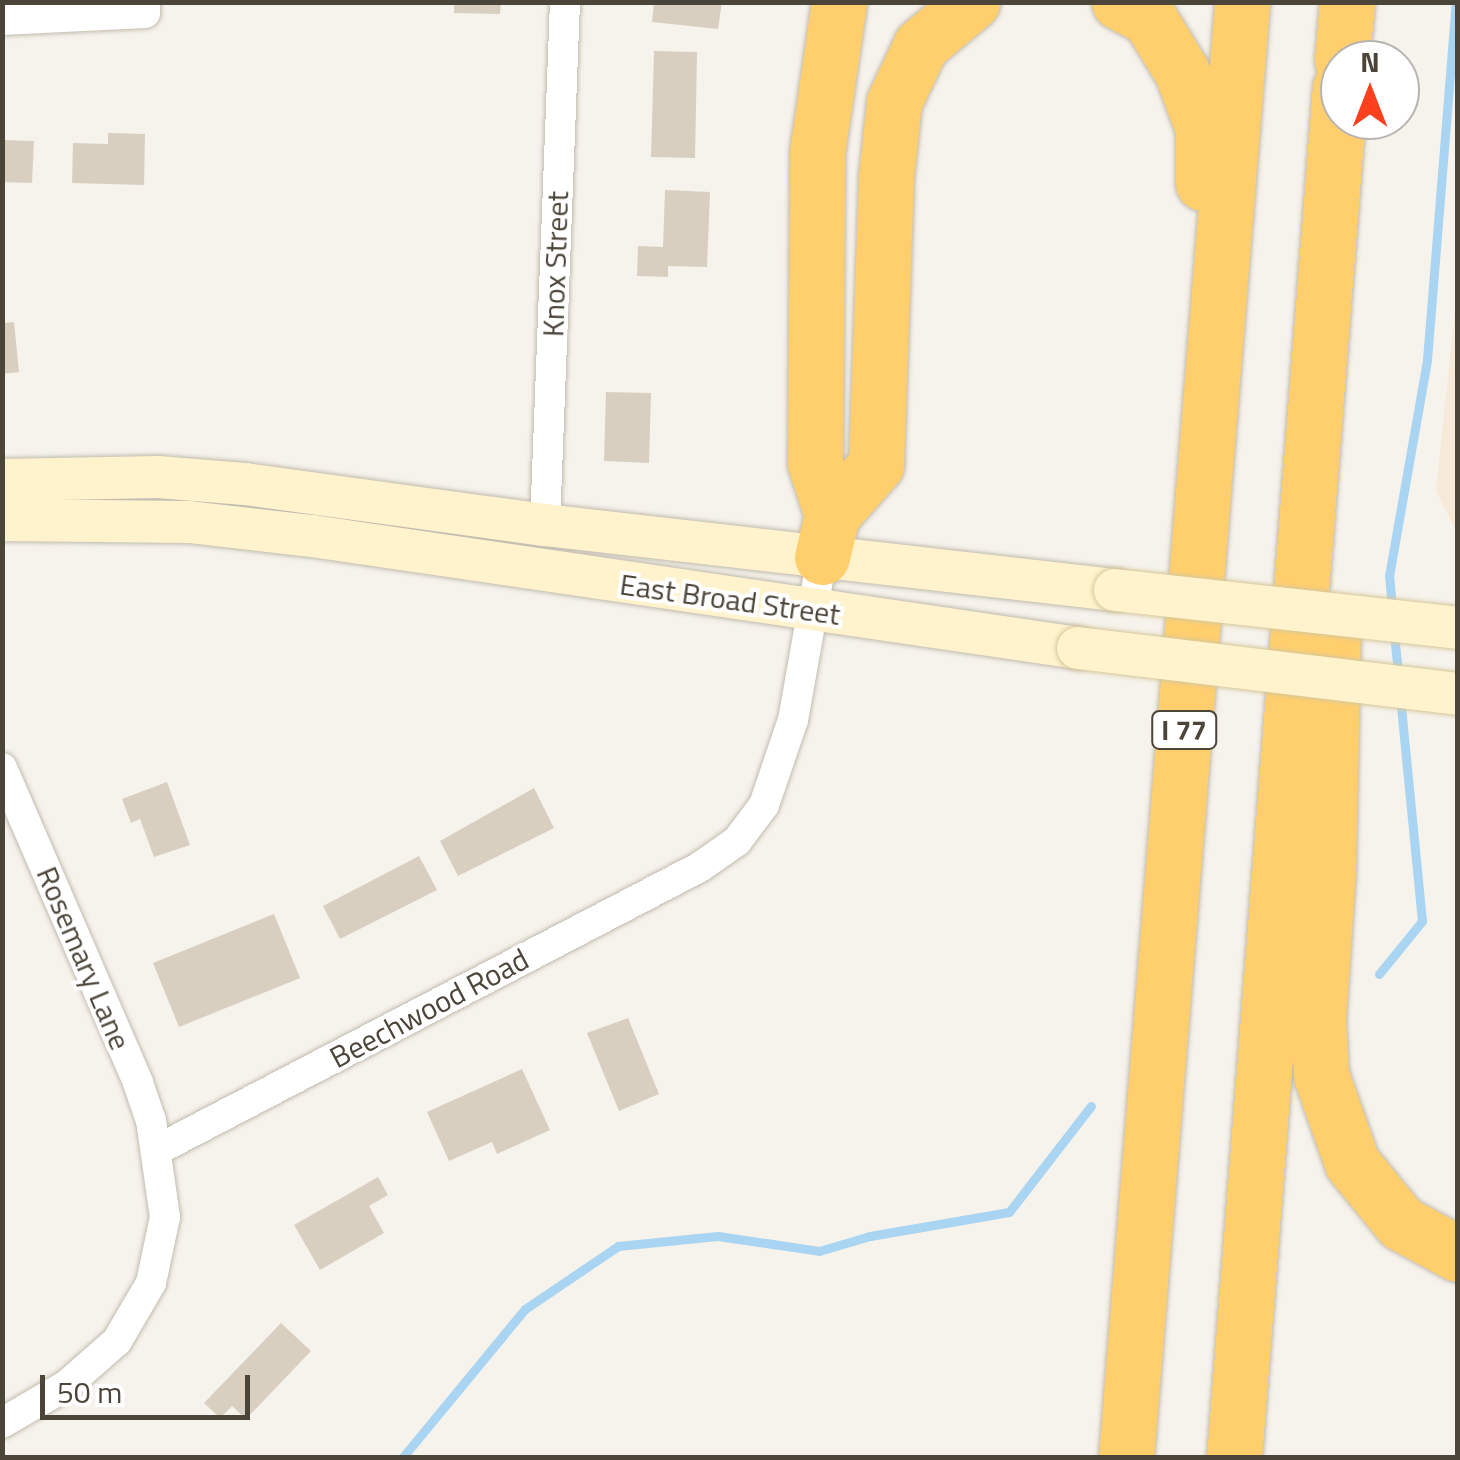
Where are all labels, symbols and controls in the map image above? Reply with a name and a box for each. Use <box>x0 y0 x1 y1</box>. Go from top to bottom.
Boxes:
north arrow <box>1320 40 1420 140</box>
text: N <box>1360 40 1380 83</box>
street label: Knox Street <box>534 190 576 338</box>
street label: East Broad Street <box>618 566 842 632</box>
road number: I 77 <box>1149 707 1219 753</box>
street label: Rosemary Lane <box>29 861 139 1055</box>
street label: Beechwood Road <box>324 941 534 1075</box>
scale bar <box>45 1355 255 1417</box>
text: 50 m <box>57 1369 122 1415</box>

